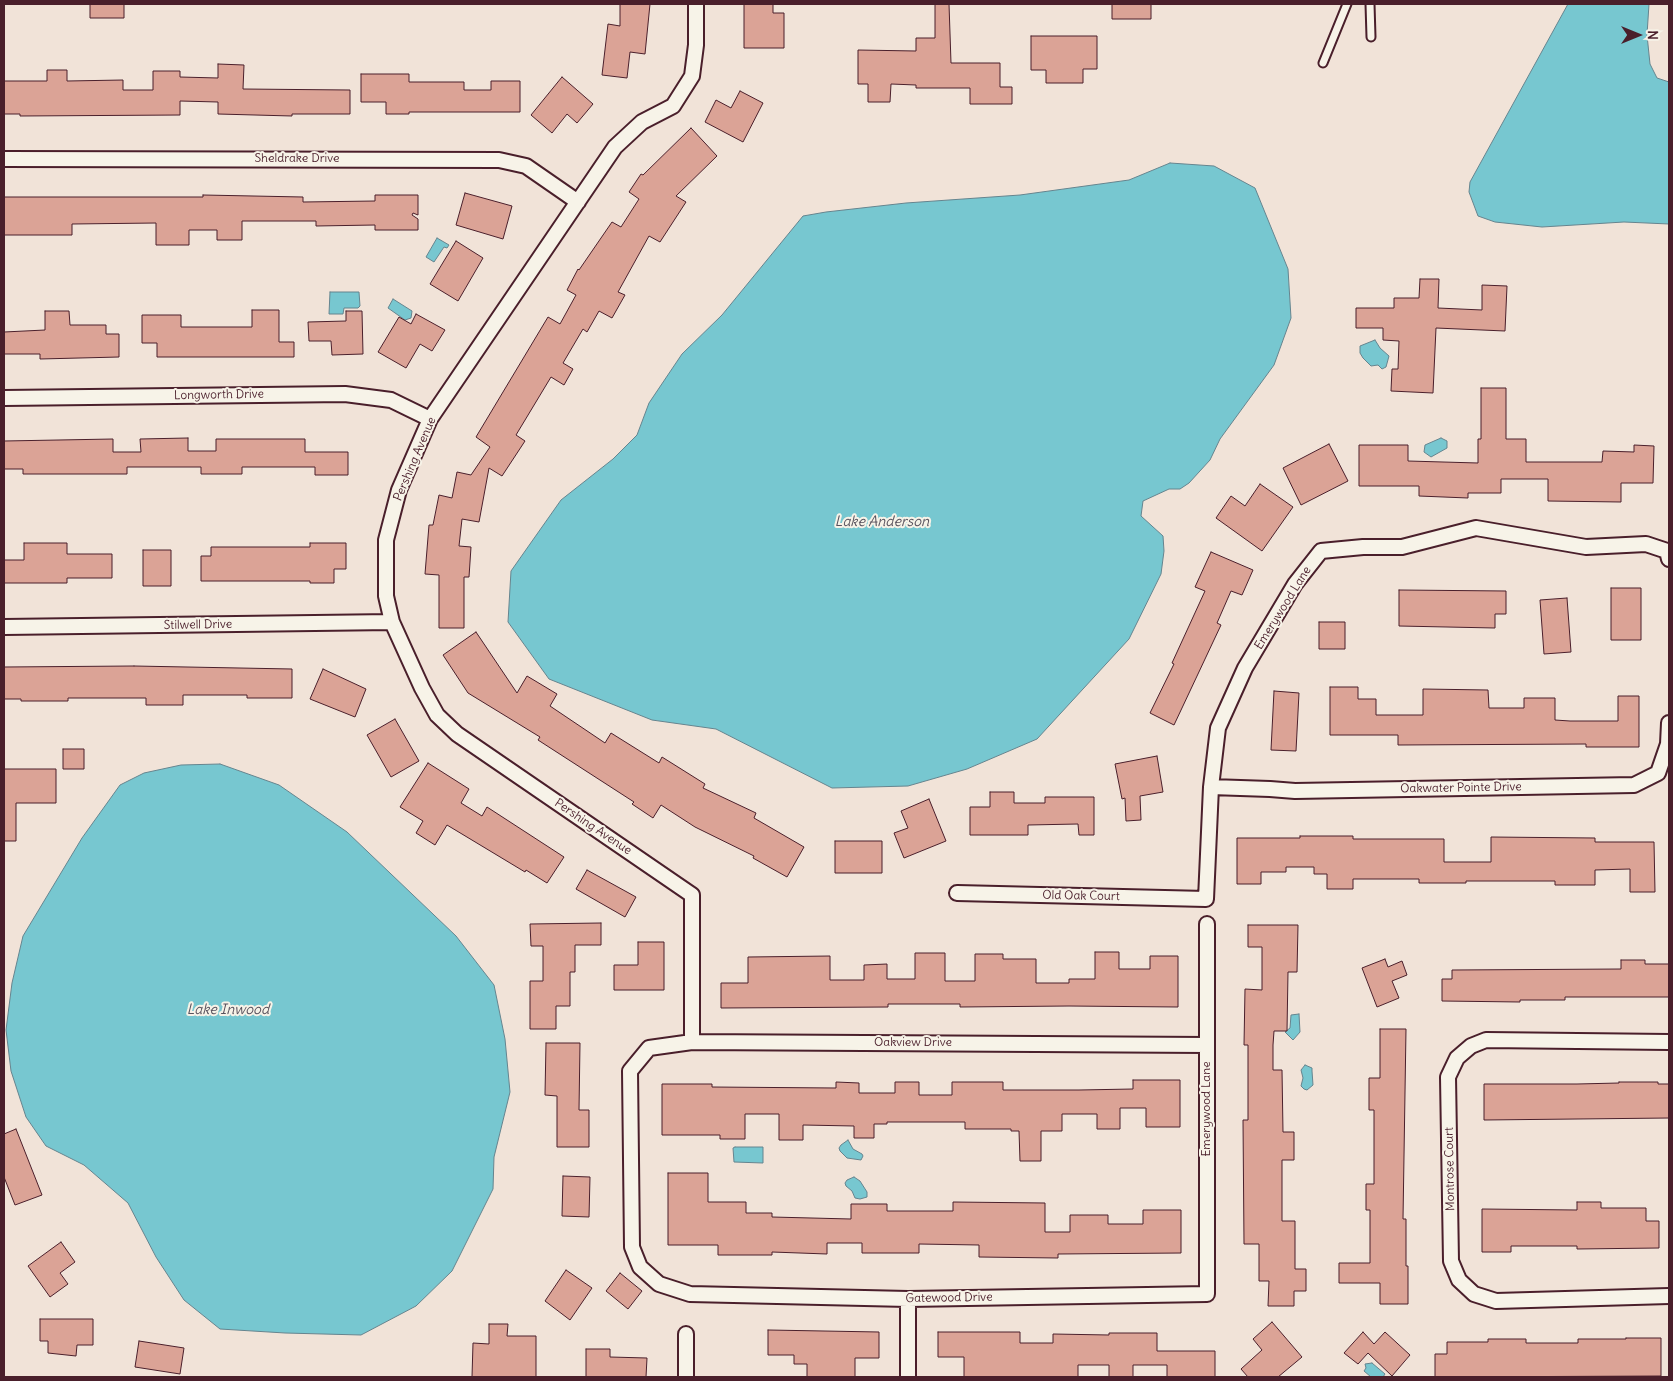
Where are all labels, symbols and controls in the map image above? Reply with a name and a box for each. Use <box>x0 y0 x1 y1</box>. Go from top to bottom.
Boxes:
north arrow <box>1613 10 1663 60</box>
text: N <box>1644 30 1662 40</box>
street label: Sheldrake Drive <box>254 152 340 166</box>
street label: Longworth Drive <box>174 387 264 403</box>
street label: Pershing Avenue <box>391 415 439 503</box>
water label: Lake Anderson <box>835 514 929 530</box>
street label: Emerywood Lane <box>1252 564 1314 652</box>
street label: Stilwell Drive <box>164 617 232 633</box>
street label: Oakwater Pointe Drive <box>1400 780 1522 796</box>
street label: Pershing Avenue <box>552 796 634 858</box>
street label: Old Oak Court <box>1042 888 1120 904</box>
water label: Lake Inwood <box>187 1002 269 1018</box>
street label: Oakview Drive <box>874 1036 952 1050</box>
street label: Emerywood Lane <box>1200 1061 1214 1157</box>
street label: Montrose Court <box>1442 1127 1458 1211</box>
street label: Gatewood Drive <box>905 1290 993 1306</box>

